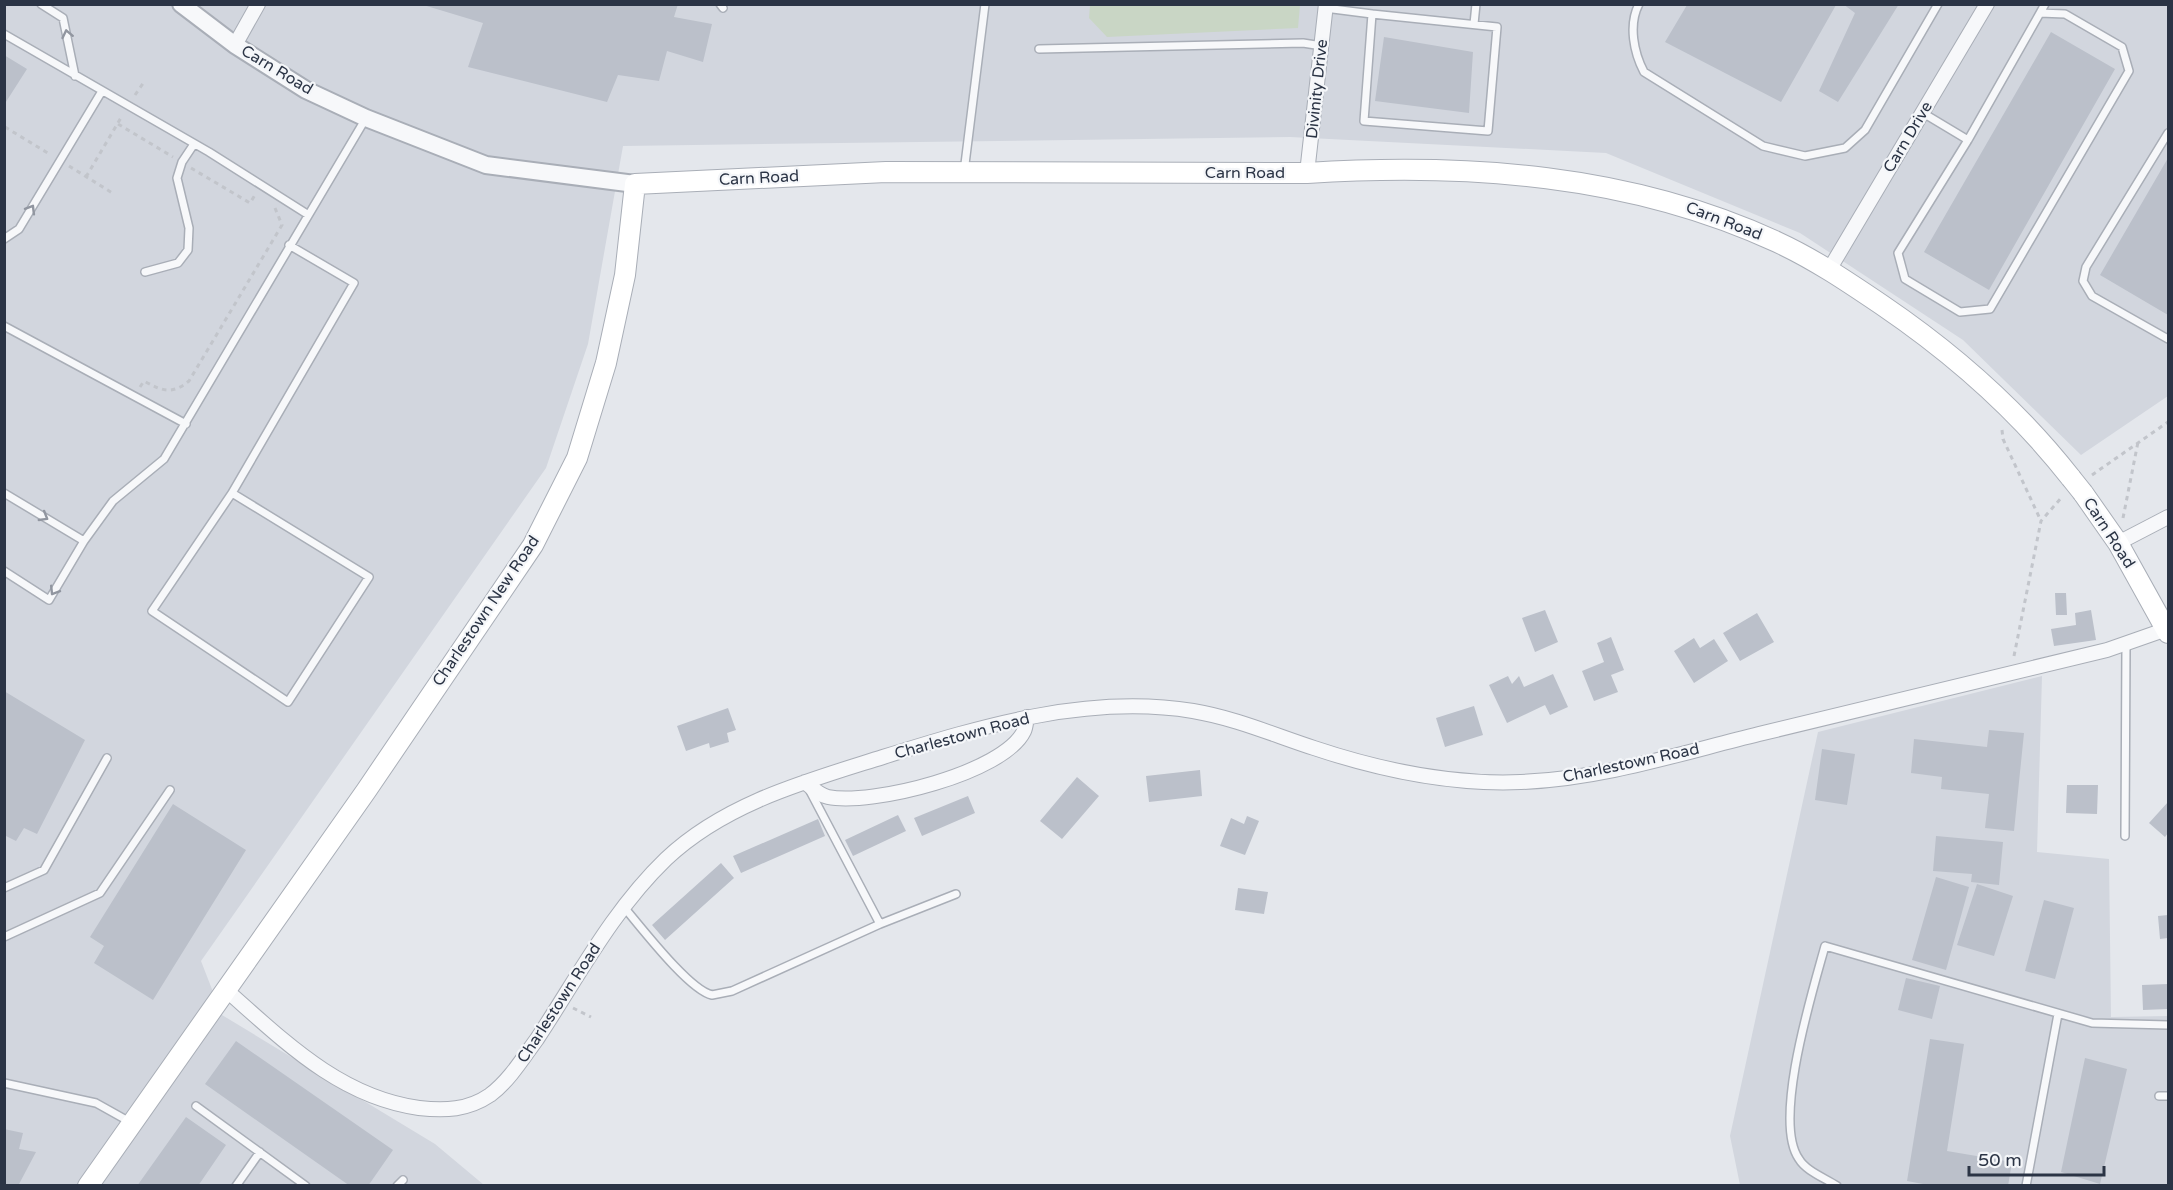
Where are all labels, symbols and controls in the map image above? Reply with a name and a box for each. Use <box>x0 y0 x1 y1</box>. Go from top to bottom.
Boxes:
one-way arrow <box>61 29 74 39</box>
street label: Divinity Drive <box>1302 38 1332 140</box>
street label: Carn Road <box>237 41 317 99</box>
street label: Carn Drive <box>1879 98 1937 176</box>
street label: Carn Road <box>1205 163 1285 183</box>
street label: Carn Road <box>718 166 800 190</box>
street label: Carn Road <box>1683 197 1765 245</box>
one-way arrow <box>23 205 35 215</box>
street label: Carn Road <box>2079 494 2139 572</box>
one-way arrow <box>38 510 48 521</box>
street label: Charlestown New Road <box>428 532 544 690</box>
one-way arrow <box>50 585 61 595</box>
street label: Charlestown Road <box>892 708 1032 764</box>
street label: Charlestown Road <box>1561 739 1701 787</box>
street label: Charlestown Road <box>513 939 605 1067</box>
scale bar <box>1969 1139 2104 1177</box>
text: 50 m <box>1978 1149 2022 1171</box>

